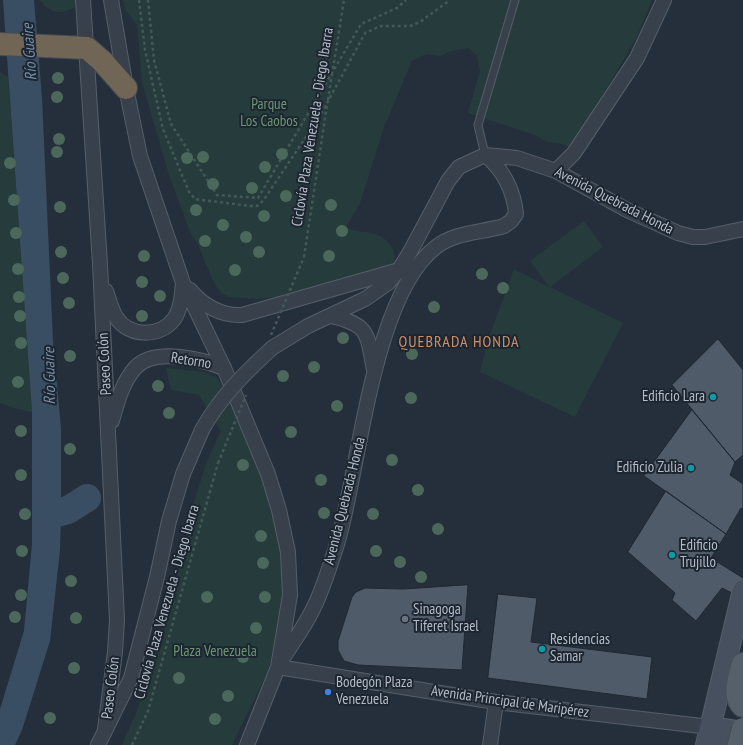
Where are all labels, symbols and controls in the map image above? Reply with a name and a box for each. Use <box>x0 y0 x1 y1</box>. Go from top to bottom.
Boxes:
water label: Río Guaire <box>18 23 42 81</box>
street label: Ciclovía Plaza Venezuela - Diego Ibarra <box>288 26 338 228</box>
park label: Parque Los Caobos <box>240 96 298 131</box>
street label: Avenida Quebrada Honda <box>552 163 676 239</box>
street label: Paseo Colón <box>94 332 116 396</box>
district label: QUEBRADA HONDA <box>398 332 520 352</box>
water label: Río Guaire <box>40 347 60 405</box>
street label: Retorno <box>170 349 212 373</box>
place label: Edificio Lara <box>642 388 705 406</box>
marker: Edificio Lara <box>708 392 718 402</box>
street label: Avenida Quebrada Honda <box>320 435 370 567</box>
place label: Edificio Zulia <box>616 459 683 477</box>
marker: Edificio Zulia <box>686 463 696 473</box>
street label: Ciclovía Plaza Venezuela - Diego Ibarra <box>131 503 203 701</box>
place label: Edificio Trujillo <box>680 537 718 572</box>
marker: Edificio Trujillo <box>667 550 677 560</box>
place label: Sinagoga Tiferet Israel <box>413 601 479 636</box>
marker: Sinagoga Tiferet Israel <box>400 614 410 624</box>
place label: Residencias Samar <box>550 631 610 666</box>
park label: Plaza Venezuela <box>173 643 257 661</box>
marker: Residencias Samar <box>537 644 547 654</box>
street label: Paseo Colón <box>98 656 124 720</box>
place label: Bodegón Plaza Venezuela <box>336 674 412 709</box>
street label: Avenida Principal de Maripérez <box>430 682 590 722</box>
marker: Bodegón Plaza Venezuela <box>323 687 333 697</box>

